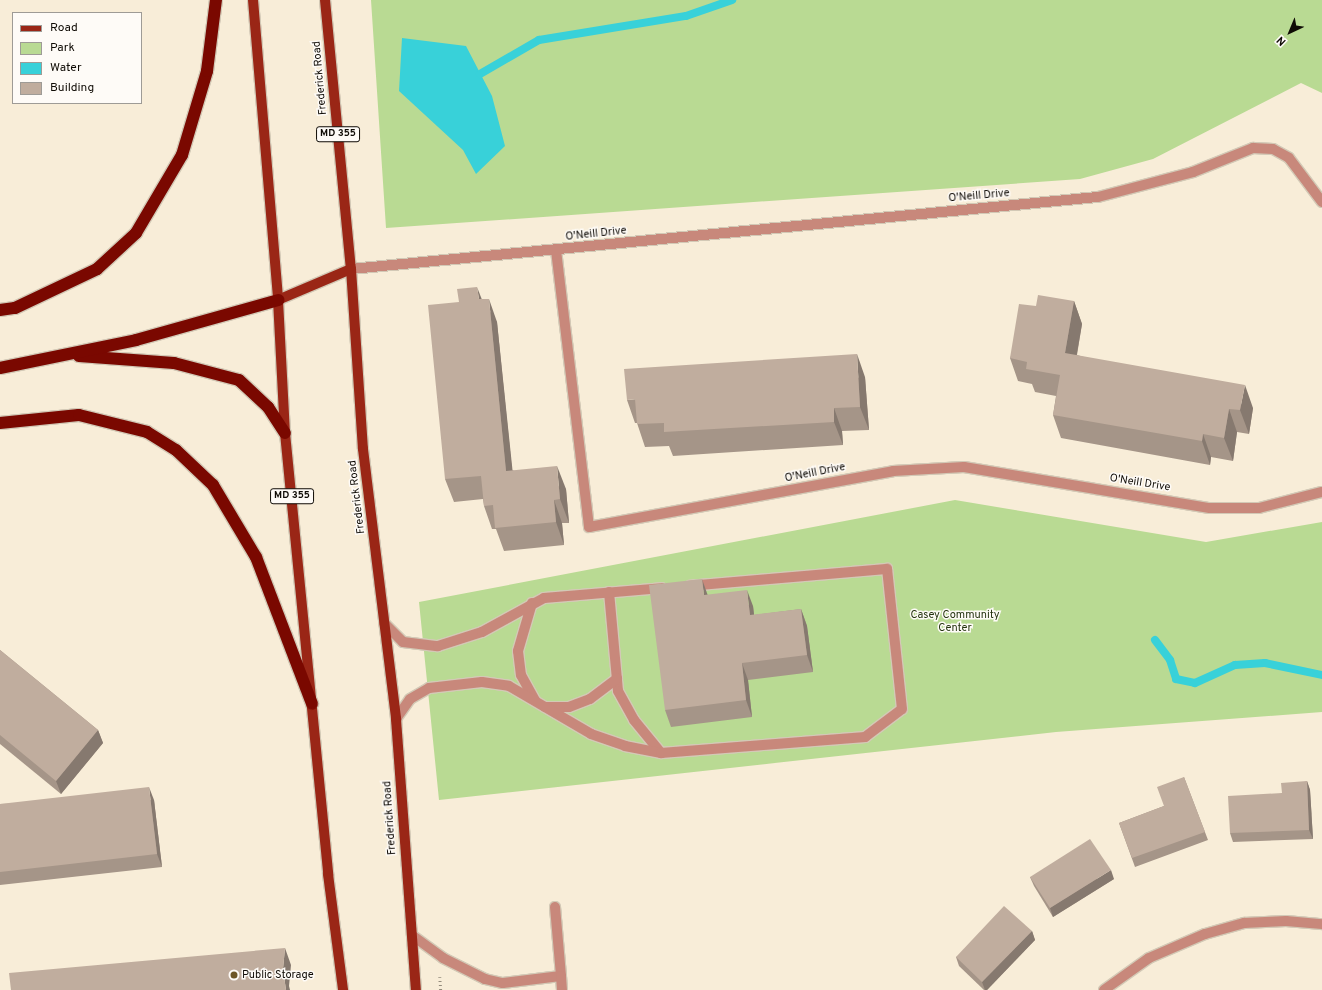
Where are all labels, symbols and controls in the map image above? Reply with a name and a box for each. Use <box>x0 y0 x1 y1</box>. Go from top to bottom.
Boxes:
legend <box>12 12 142 104</box>
north arrow <box>1270 12 1310 52</box>
text: Road <box>50 20 78 36</box>
text: N <box>1274 33 1289 48</box>
text: Park <box>50 40 75 56</box>
street label: Frederick Road <box>310 41 330 115</box>
text: Water <box>50 60 82 76</box>
text: Building <box>50 80 94 96</box>
road number: MD 355 <box>316 126 360 142</box>
street label: O'Neill Drive <box>948 187 1010 205</box>
street label: O'Neill Drive <box>565 224 627 244</box>
street label: Frederick Road <box>346 459 368 535</box>
street label: O'Neill Drive <box>784 461 846 485</box>
street label: O'Neill Drive <box>1109 472 1171 494</box>
road number: MD 355 <box>270 488 314 504</box>
park label: Casey Community Center <box>910 609 1000 635</box>
street label: Frederick Road <box>381 781 399 855</box>
place label: Public Storage <box>242 968 314 982</box>
marker: Public Storage <box>229 970 239 980</box>

